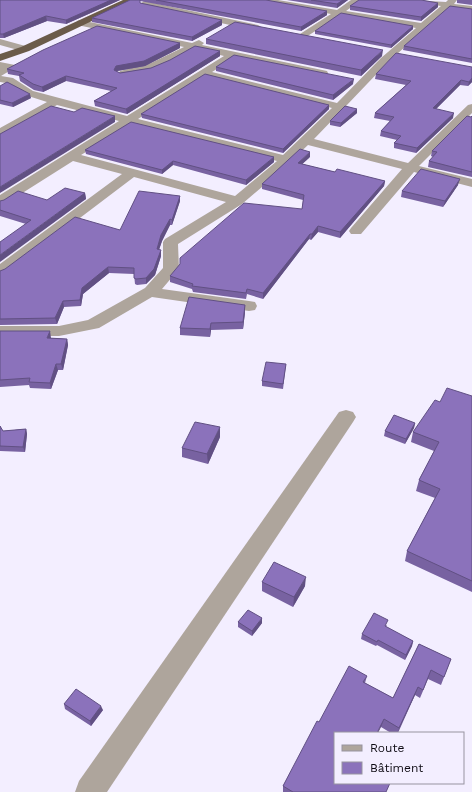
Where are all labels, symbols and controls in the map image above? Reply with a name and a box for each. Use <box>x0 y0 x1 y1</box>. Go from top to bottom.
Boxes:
legend <box>334 732 464 784</box>
text: Route <box>370 741 404 755</box>
text: Bâtiment <box>370 761 423 775</box>

